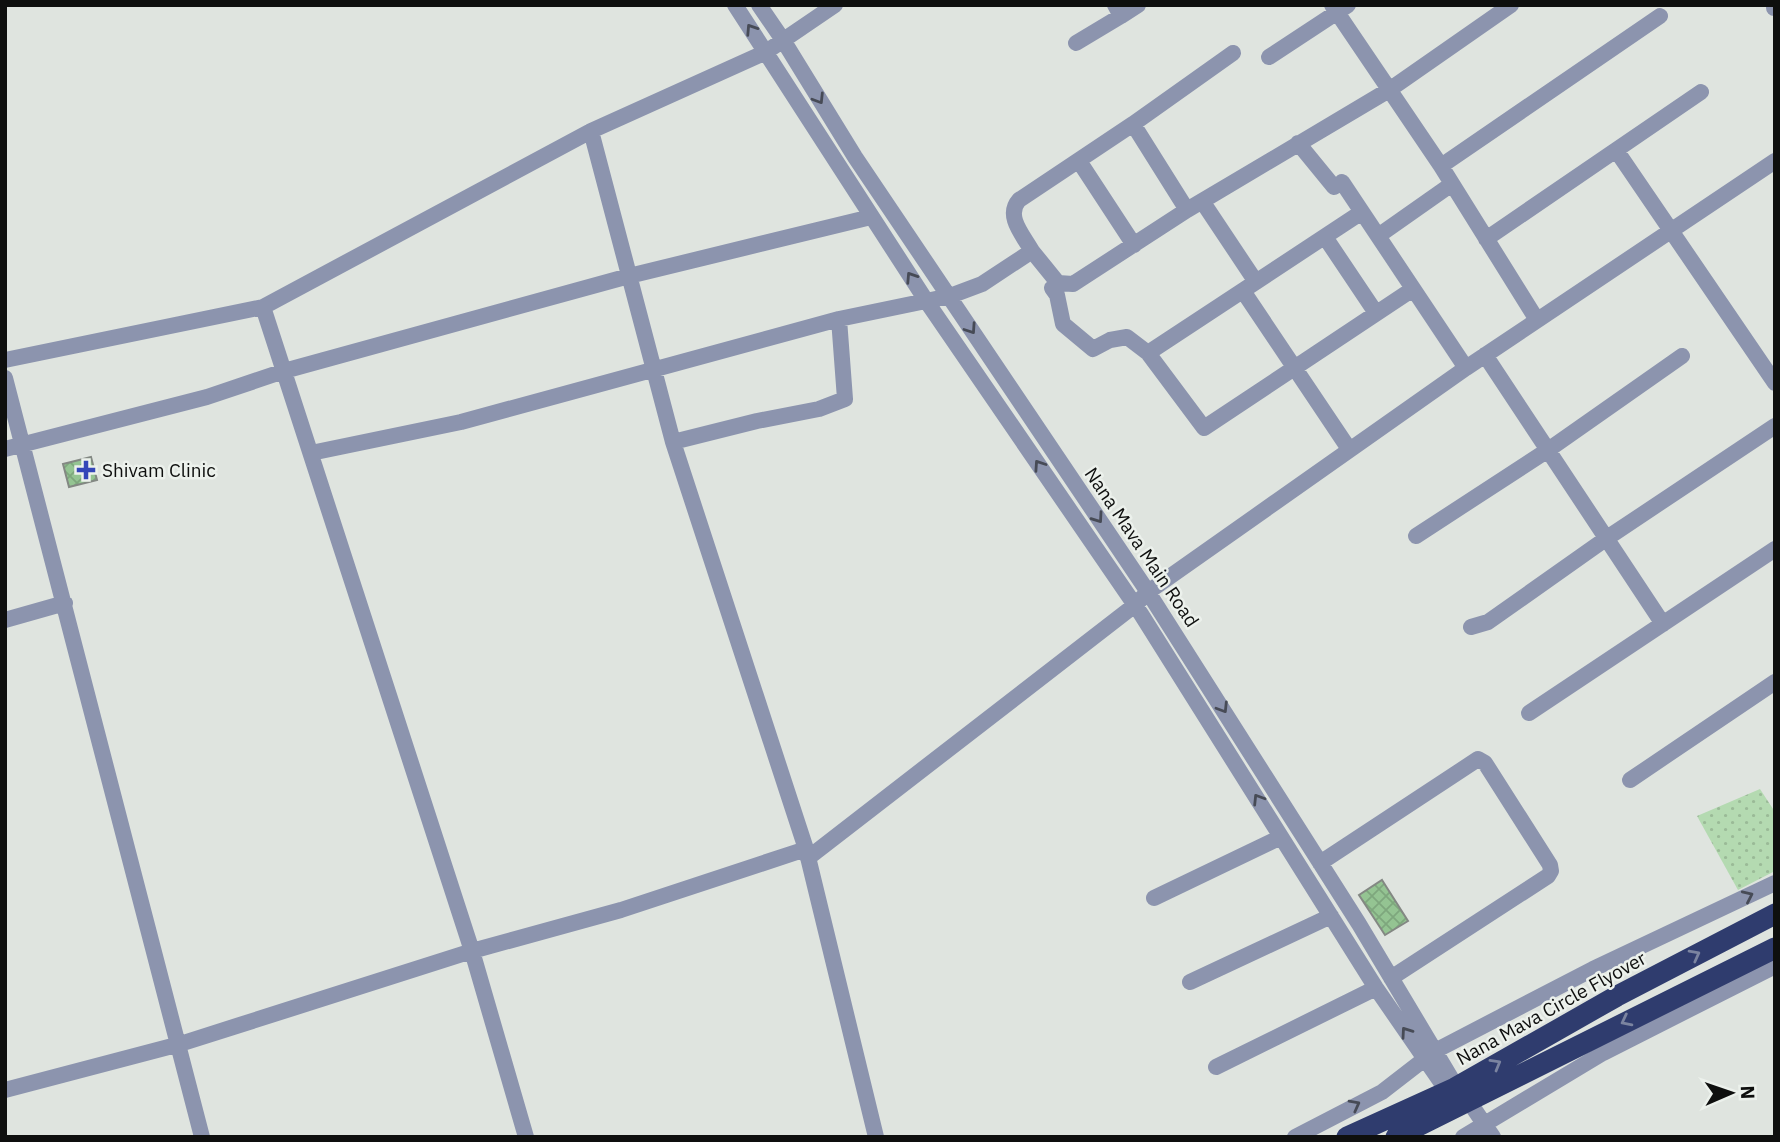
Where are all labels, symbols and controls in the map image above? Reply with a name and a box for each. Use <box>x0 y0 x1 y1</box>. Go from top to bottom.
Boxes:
one-way arrow <box>746 23 759 36</box>
one-way arrow <box>811 91 824 104</box>
one-way arrow <box>906 272 919 285</box>
one-way arrow <box>963 321 976 334</box>
place label: Shivam Clinic <box>102 458 216 482</box>
marker: Shivam Clinic <box>76 460 96 480</box>
one-way arrow <box>1035 460 1048 473</box>
street label: Nana Mava Main Road <box>1080 463 1204 631</box>
one-way arrow <box>1090 510 1102 523</box>
one-way arrow <box>1214 701 1227 714</box>
one-way arrow <box>1253 793 1266 806</box>
one-way arrow <box>1741 890 1753 904</box>
street label: Nana Mava Circle Flyover <box>1452 946 1650 1070</box>
one-way arrow <box>1688 949 1701 963</box>
one-way arrow <box>1621 1012 1633 1026</box>
one-way arrow <box>1402 1027 1414 1040</box>
north arrow <box>1696 1058 1766 1128</box>
one-way arrow <box>1489 1059 1502 1072</box>
text: N <box>1736 1085 1760 1100</box>
one-way arrow <box>1348 1100 1360 1114</box>

